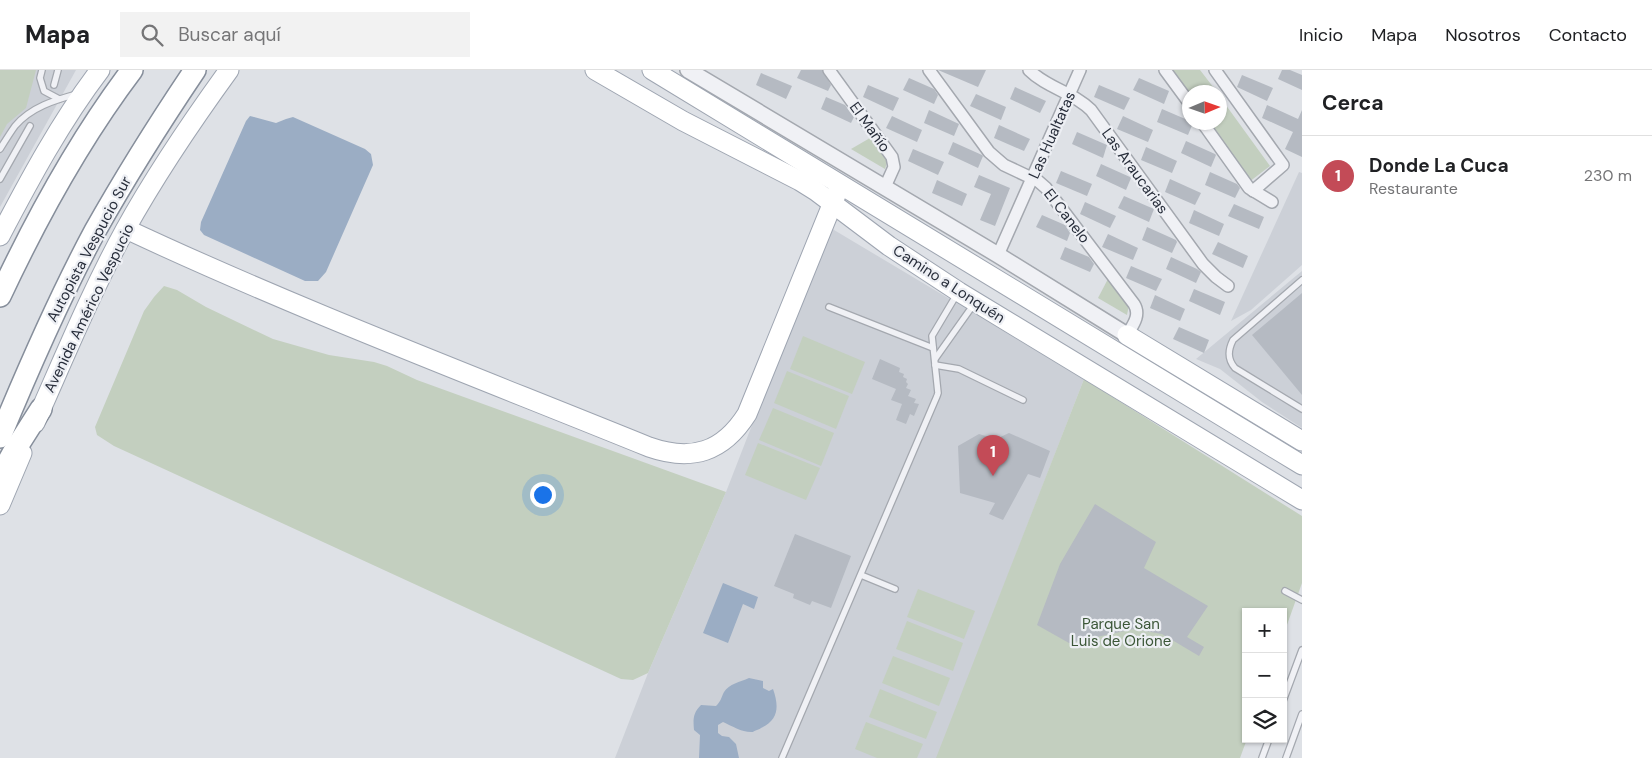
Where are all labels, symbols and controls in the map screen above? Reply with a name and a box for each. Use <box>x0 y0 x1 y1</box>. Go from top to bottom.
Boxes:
search box <box>120 12 470 57</box>
text: Mapa <box>25 19 90 50</box>
icon: search <box>138 21 166 49</box>
text: Buscar aquí <box>178 22 281 47</box>
text: Inicio <box>1299 23 1343 47</box>
text: Mapa <box>1371 23 1417 47</box>
text: Nosotros <box>1445 23 1521 47</box>
text: Contacto <box>1549 23 1627 47</box>
north arrow <box>1182 85 1227 130</box>
street label: Las Hualtatas <box>1024 88 1080 182</box>
text: Cerca <box>1322 89 1384 117</box>
street label: El Mañío <box>845 98 895 156</box>
street label: Las Araucarias <box>1097 124 1173 218</box>
text: Donde La Cuca <box>1369 153 1509 178</box>
text: 1 <box>1335 165 1341 186</box>
text: 230 m <box>1584 165 1632 186</box>
street label: Autopista Vespucio Sur <box>42 172 136 325</box>
text: Restaurante <box>1369 178 1458 199</box>
street label: El Canelo <box>1039 185 1095 247</box>
street label: Avenida Américo Vespucio <box>39 220 139 396</box>
street label: Camino a Lonquén <box>889 240 1009 328</box>
pin: 1 <box>977 435 1009 476</box>
your location <box>530 482 556 508</box>
map controls <box>1242 608 1287 743</box>
button: + <box>1242 608 1287 653</box>
park label: Parque San Luis de Orione <box>1071 614 1171 651</box>
button: − <box>1242 653 1287 698</box>
button: layers <box>1242 698 1287 743</box>

